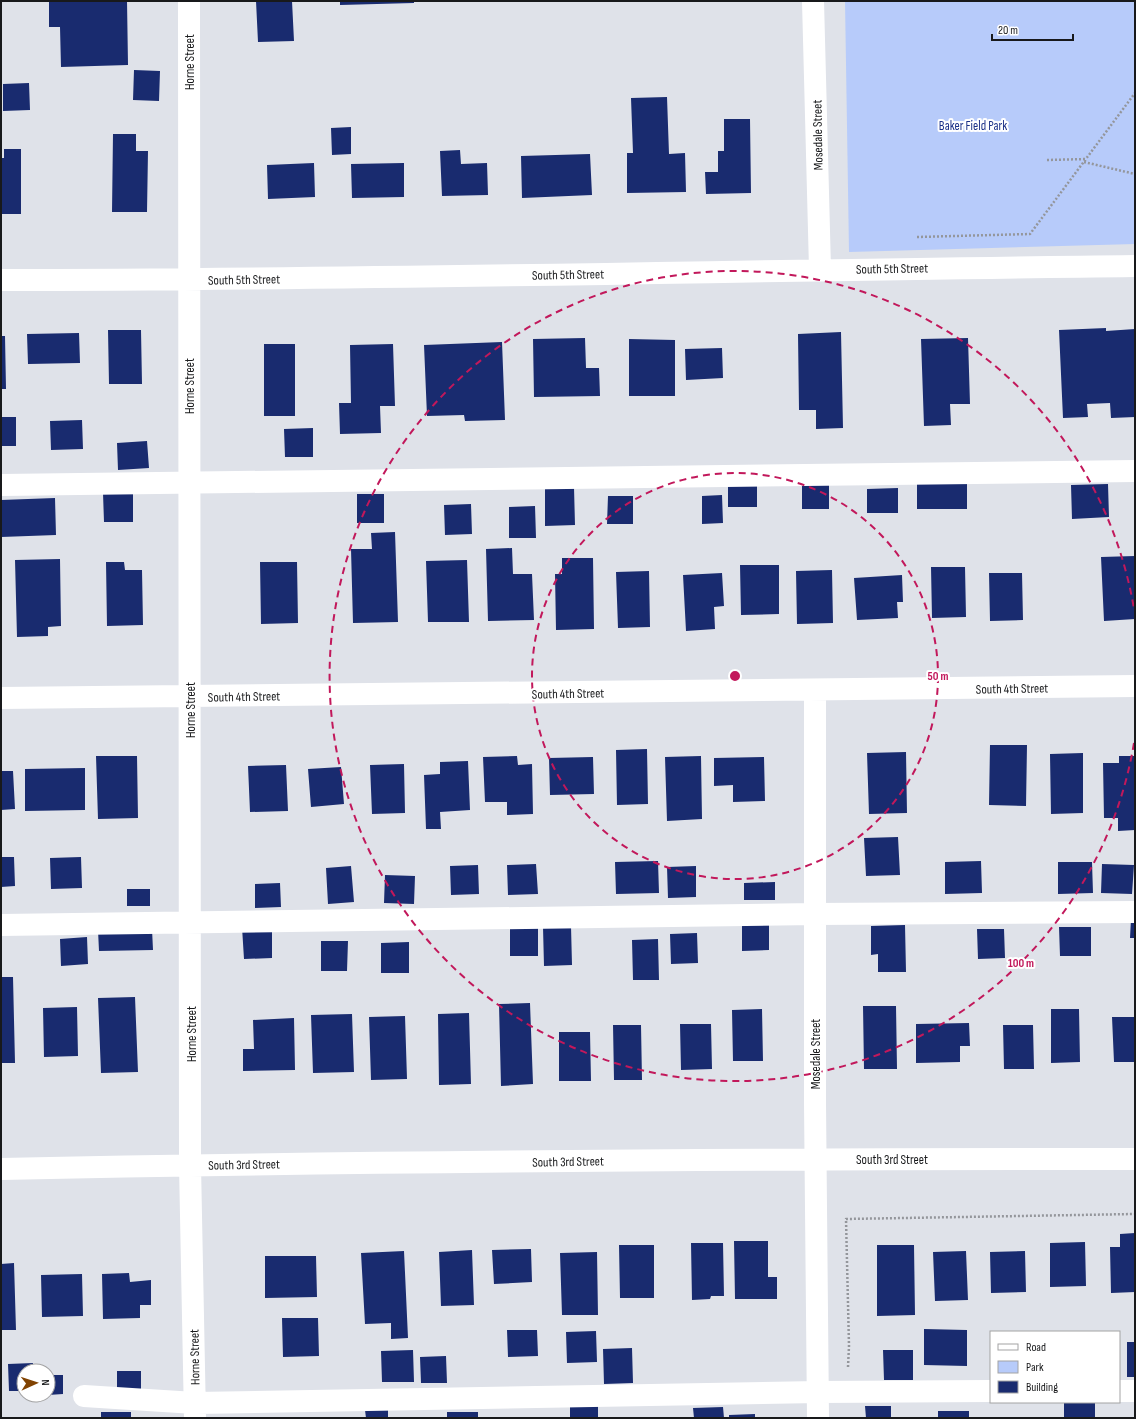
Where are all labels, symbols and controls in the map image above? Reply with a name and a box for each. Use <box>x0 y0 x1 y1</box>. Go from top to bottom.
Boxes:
scale bar <box>992 16 1073 42</box>
text: 20 m <box>998 23 1018 38</box>
street label: Horne Street <box>182 34 198 90</box>
street label: Mosedale Street <box>809 100 827 170</box>
park label: Baker Field Park <box>939 118 1007 134</box>
street label: South 5th Street <box>856 260 928 278</box>
street label: South 5th Street <box>532 266 604 284</box>
street label: South 5th Street <box>208 271 280 289</box>
street label: Horne Street <box>182 358 198 414</box>
centre of rings <box>728 669 742 683</box>
text: 50 m <box>928 669 948 684</box>
street label: South 4th Street <box>976 680 1048 698</box>
street label: Horne Street <box>183 682 199 738</box>
street label: South 4th Street <box>532 685 604 703</box>
street label: South 4th Street <box>208 688 280 706</box>
text: 100 m <box>1008 956 1034 971</box>
street label: Horne Street <box>184 1006 200 1062</box>
street label: Mosedale Street <box>808 1019 824 1089</box>
street label: South 3rd Street <box>856 1152 928 1168</box>
street label: South 3rd Street <box>532 1153 604 1171</box>
street label: South 3rd Street <box>208 1156 280 1174</box>
street label: Horne Street <box>187 1329 203 1385</box>
legend <box>990 1331 1120 1403</box>
text: Road <box>1026 1340 1046 1355</box>
text: Park <box>1026 1360 1044 1375</box>
north arrow <box>16 1363 56 1403</box>
text: N <box>39 1379 52 1386</box>
text: Building <box>1026 1380 1058 1395</box>

